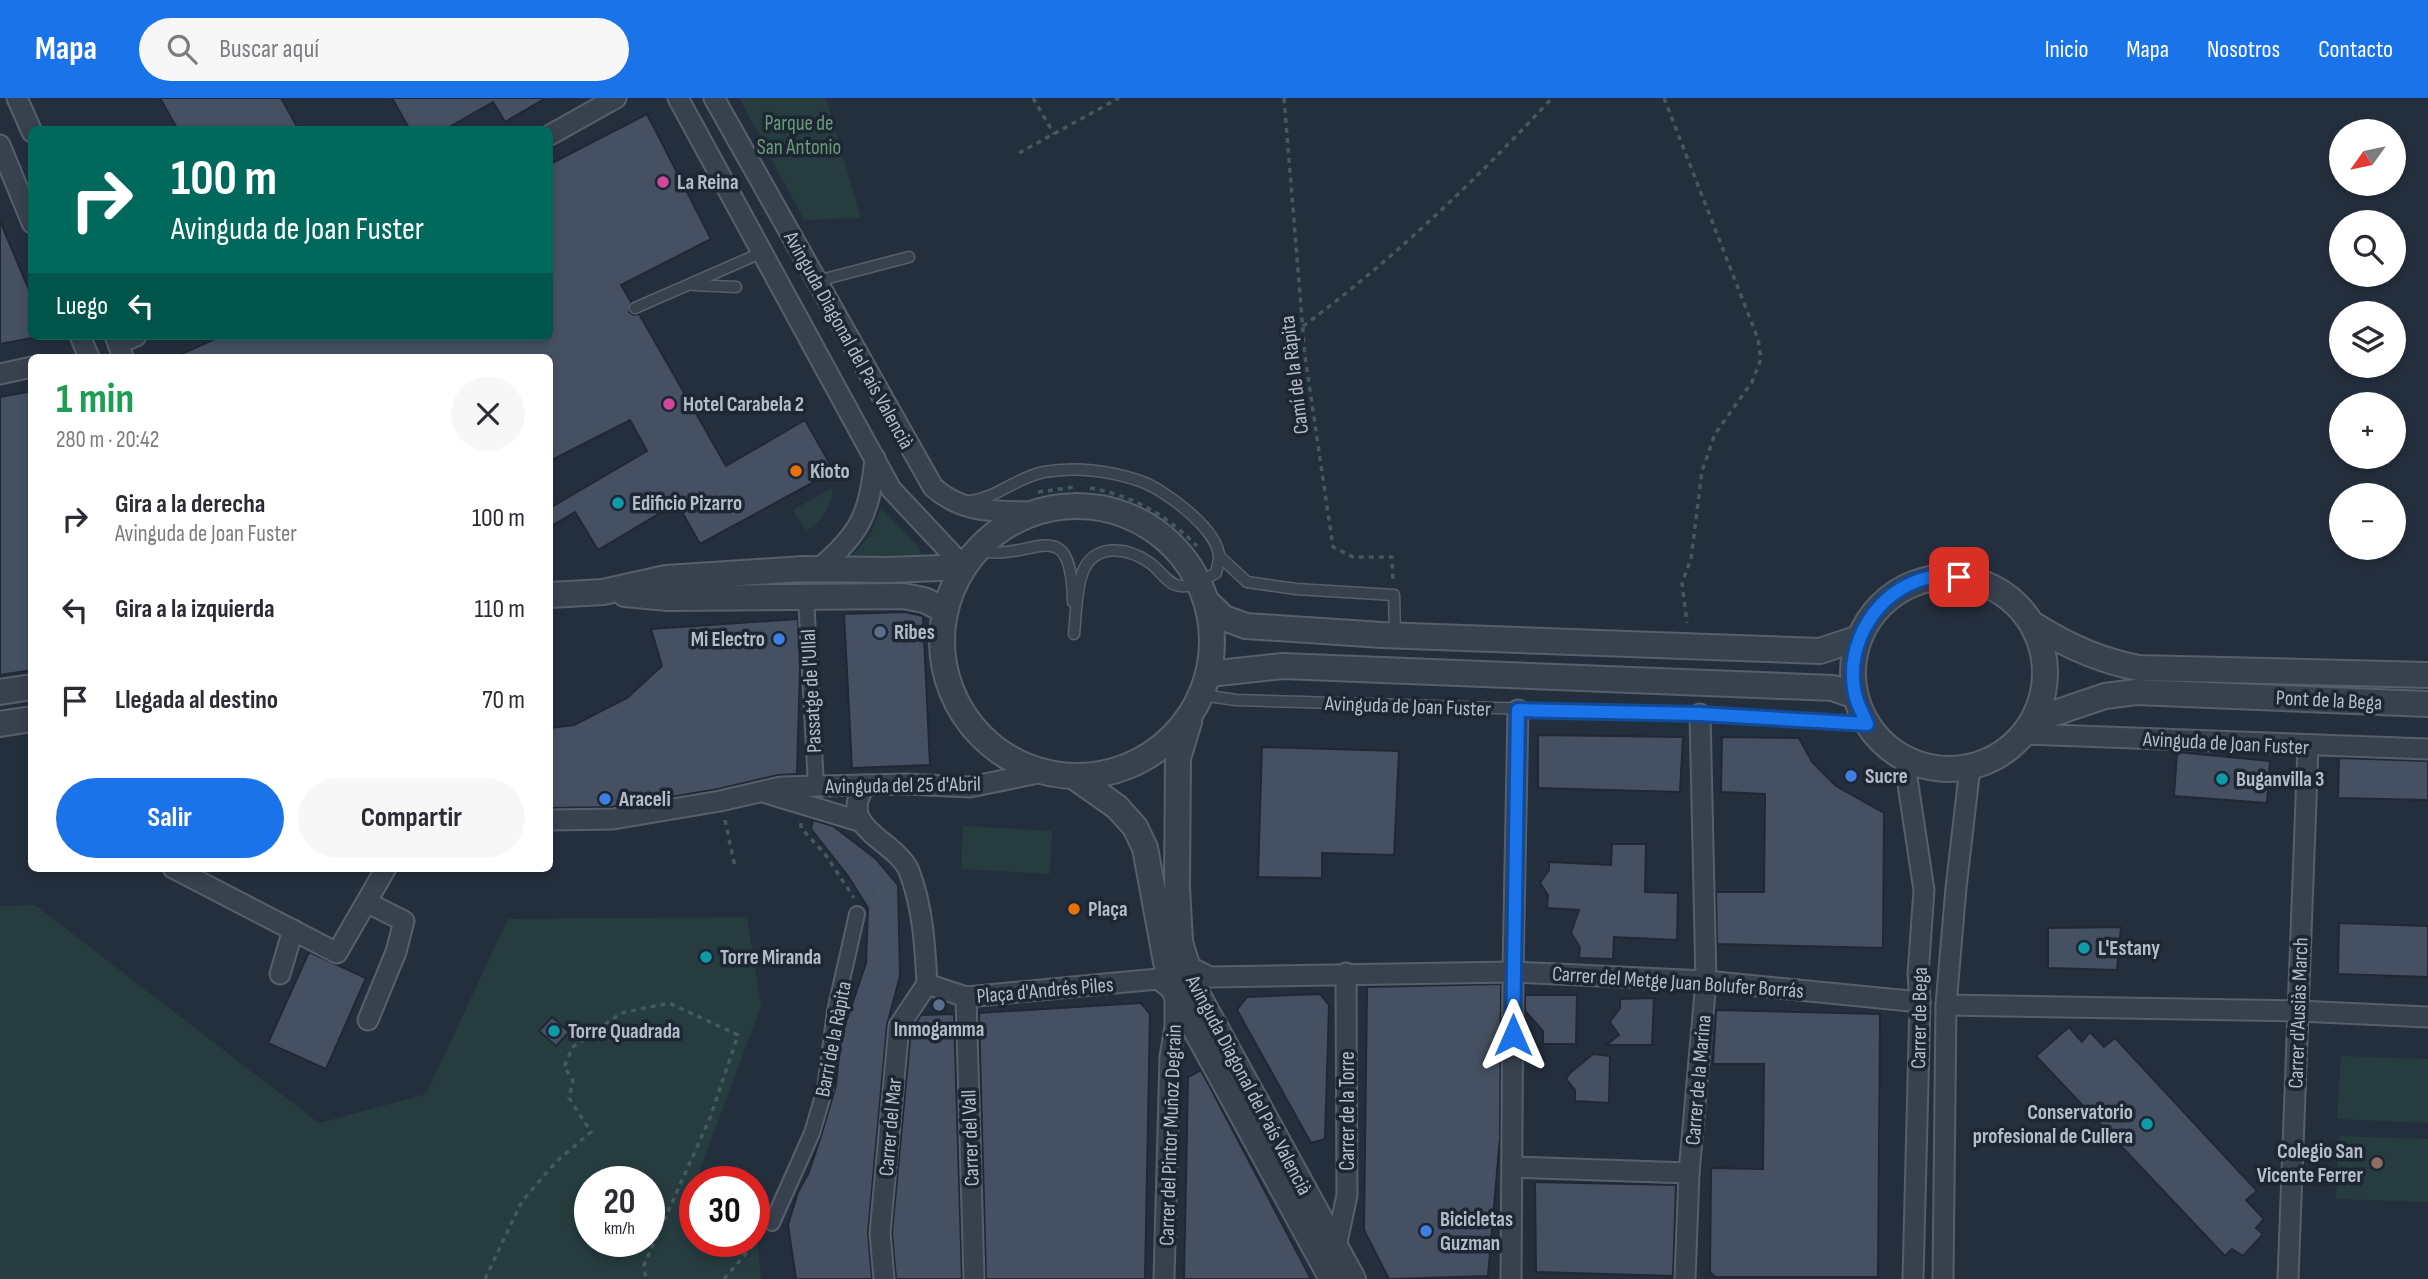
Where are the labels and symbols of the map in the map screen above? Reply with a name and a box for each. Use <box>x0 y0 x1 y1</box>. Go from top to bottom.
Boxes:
park label: Parque de San Antonio <box>757 111 841 160</box>
north arrow <box>2329 119 2406 196</box>
place label: La Reina <box>677 170 739 195</box>
marker: La Reina <box>655 174 671 190</box>
street label: Avinguda Diagonal del País Valencià <box>778 226 919 454</box>
street label: Camí de la Ràpita <box>1275 314 1314 436</box>
place label: Hotel Carabela 2 <box>683 392 804 417</box>
marker: Hotel Carabela 2 <box>661 396 677 412</box>
place label: Kioto <box>810 459 850 484</box>
marker: Kioto <box>788 463 804 479</box>
place label: Edificio Pizarro <box>632 491 742 516</box>
marker: Edificio Pizarro <box>610 495 626 511</box>
pin <box>1929 547 1989 607</box>
place label: Ribes <box>894 620 935 645</box>
marker: Ribes <box>872 624 888 640</box>
place label: Mi Electro <box>691 627 765 652</box>
street label: Passatge de l'Ullal <box>796 628 827 754</box>
marker: Mi Electro <box>771 631 787 647</box>
street label: Pont de la Bega <box>2275 685 2383 716</box>
street label: Avinguda de Joan Fuster <box>1324 691 1491 722</box>
street label: Avinguda de Joan Fuster <box>2141 727 2310 760</box>
place label: Sucre <box>1865 764 1908 789</box>
place label: Buganvilla 3 <box>2236 767 2325 792</box>
marker: Sucre <box>1843 768 1859 784</box>
marker: Buganvilla 3 <box>2214 771 2230 787</box>
street label: Avinguda del 25 d'Abril <box>824 772 981 799</box>
place label: Araceli <box>618 787 671 812</box>
marker: Araceli <box>597 791 613 807</box>
place label: Plaça <box>1088 897 1128 922</box>
marker: Plaça <box>1066 901 1082 917</box>
place label: L'Estany <box>2098 936 2160 961</box>
street label: Carrer d'Ausiàs March <box>2283 937 2314 1089</box>
marker: L'Estany <box>2076 940 2092 956</box>
place label: Torre Miranda <box>720 945 821 970</box>
marker: Torre Miranda <box>698 949 714 965</box>
street label: Carrer del Metge Juan Bolufer Borrás <box>1551 961 1805 1004</box>
street label: Carrer de Bega <box>1906 967 1933 1069</box>
street label: Avinguda Diagonal del País Valencià <box>1179 970 1317 1199</box>
street label: Plaça d'Andrés Piles <box>976 972 1115 1009</box>
street label: Barri de la Ràpita <box>810 979 857 1099</box>
marker: Inmogamma <box>931 997 947 1013</box>
position arrow <box>1476 998 1550 1072</box>
street label: Carrer de la Marina <box>1680 1014 1717 1146</box>
place label: Inmogamma <box>894 1017 984 1042</box>
place label: Torre Quadrada <box>568 1019 680 1044</box>
marker: Torre Quadrada <box>546 1023 562 1039</box>
street label: Carrer del Pintor Muñoz Degrain <box>1154 1024 1187 1246</box>
street label: Carrer de la Torre <box>1335 1051 1360 1171</box>
street label: Carrer del Mar <box>874 1077 907 1177</box>
street label: Carrer del Vall <box>956 1089 985 1187</box>
place label: Conservatorio profesional de Cullera <box>1973 1100 2133 1149</box>
marker: Conservatorio profesional de Cullera <box>2139 1116 2155 1132</box>
place label: Colegio San Vicente Ferrer <box>2257 1139 2364 1188</box>
marker: Colegio San Vicente Ferrer <box>2369 1155 2385 1171</box>
speed limit sign: 30 <box>679 1166 770 1257</box>
place label: Bicicletas Guzman <box>1440 1207 1513 1256</box>
marker: Bicicletas Guzman <box>1418 1223 1434 1239</box>

